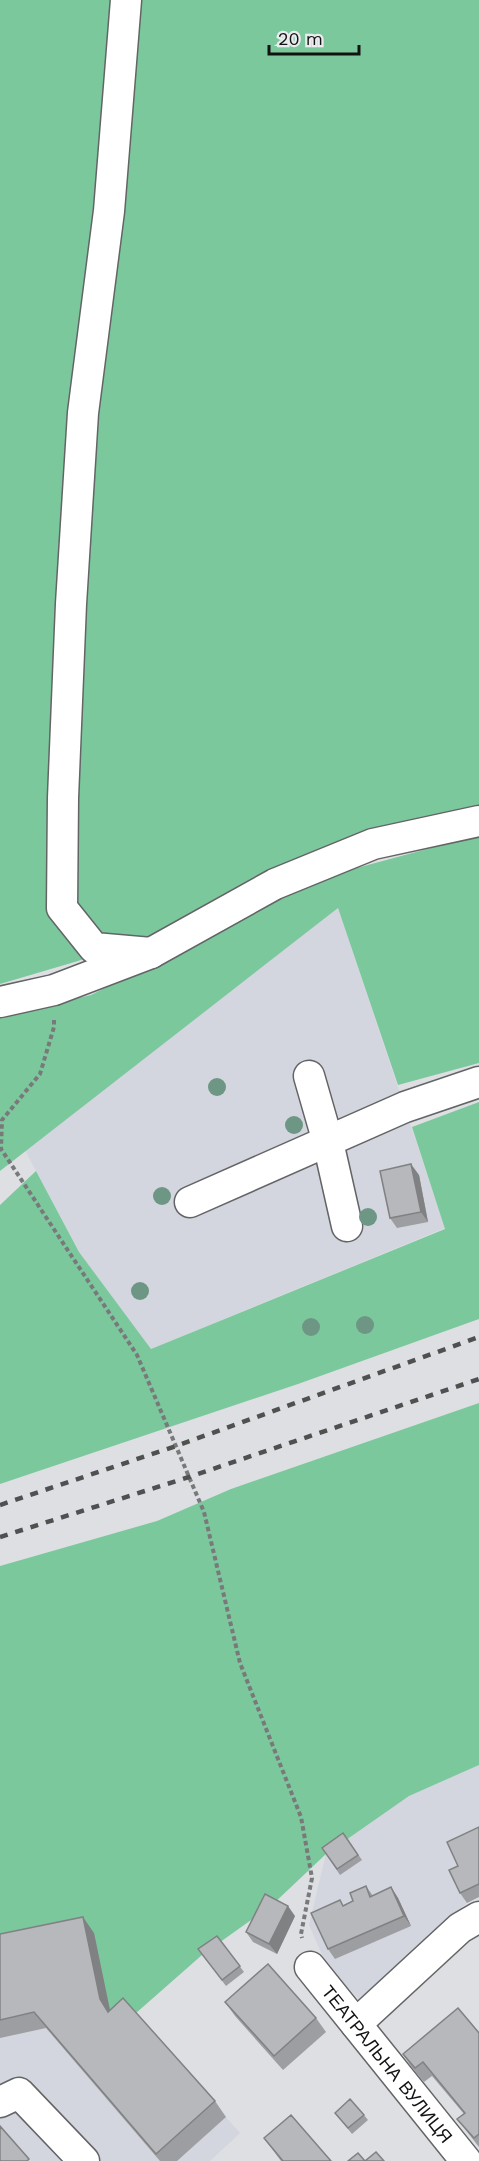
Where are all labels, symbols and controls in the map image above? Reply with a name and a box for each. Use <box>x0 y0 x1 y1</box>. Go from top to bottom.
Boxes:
scale bar <box>269 18 359 56</box>
text: 20 m <box>278 28 323 49</box>
street label: ТЕАТРАЛЬНА ВУЛИЦЯ <box>318 1981 457 2147</box>

